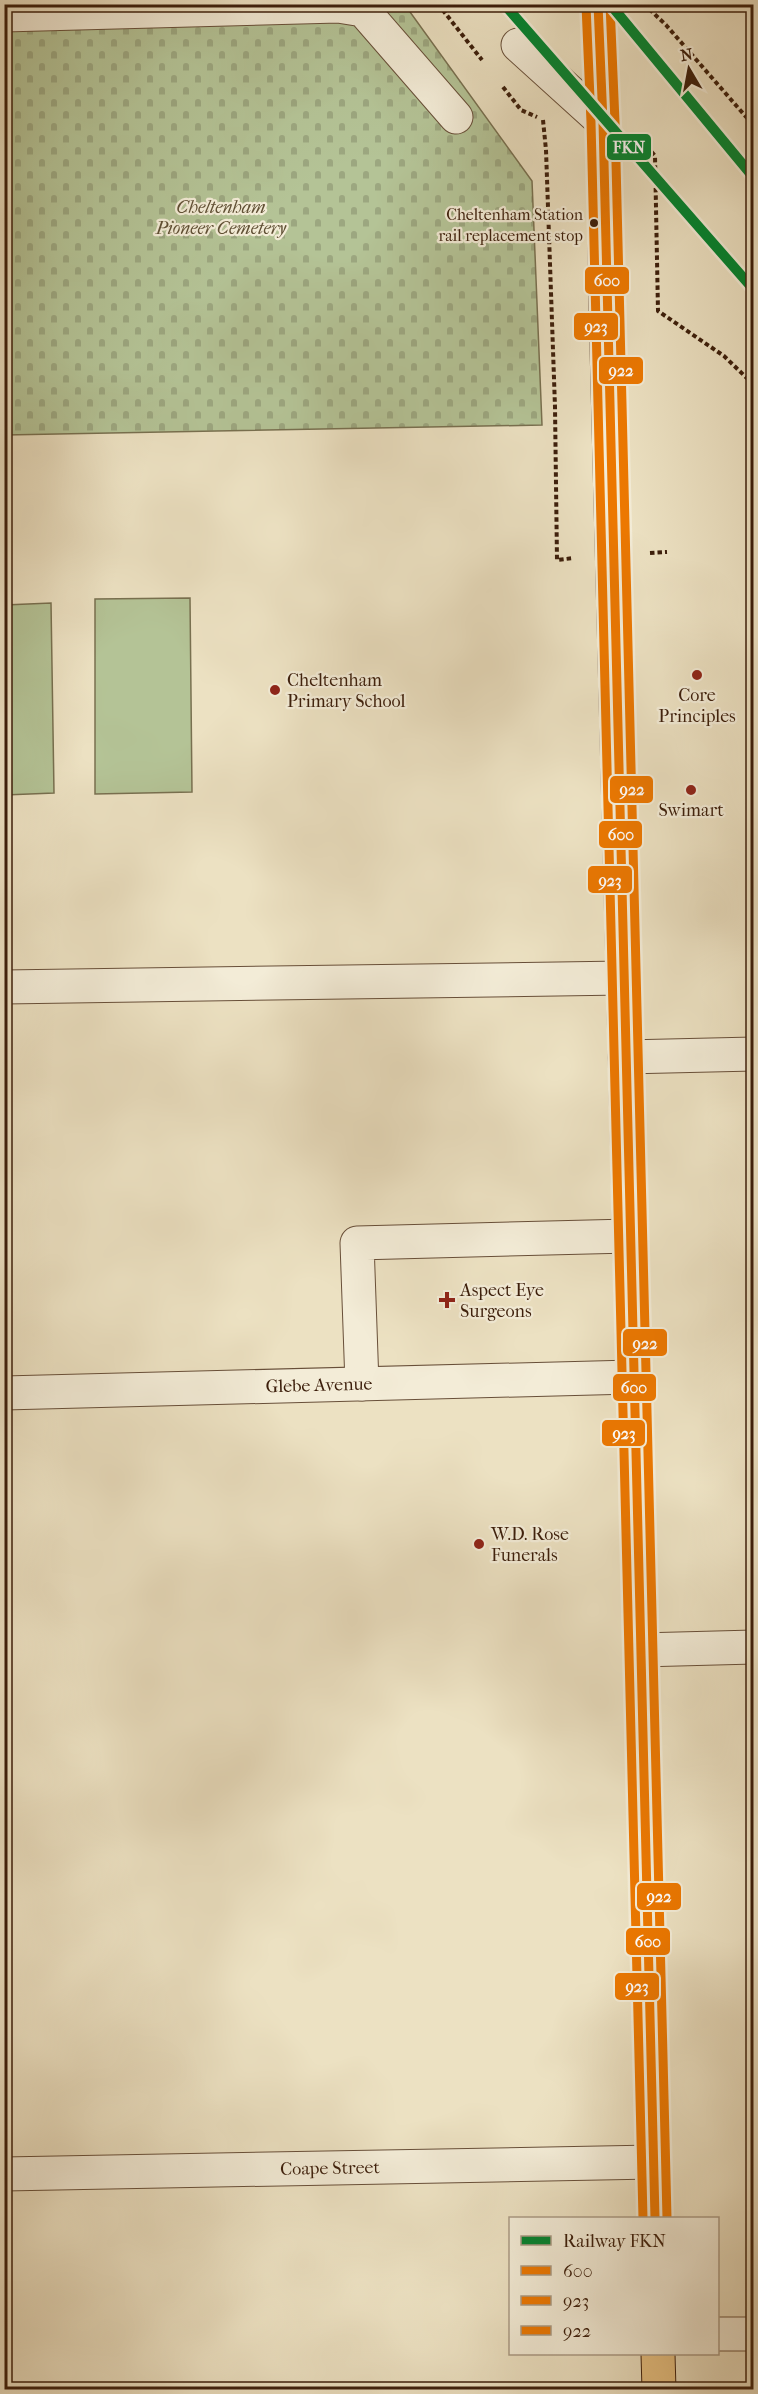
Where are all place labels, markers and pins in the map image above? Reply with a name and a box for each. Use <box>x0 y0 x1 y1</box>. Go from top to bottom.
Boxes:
place label: Cheltenham Station rail replacement stop <box>438 205 584 245</box>
marker: Cheltenham Station rail replacement stop <box>588 217 600 229</box>
marker: Core Principles <box>690 668 704 682</box>
place label: Cheltenham Primary School <box>287 670 406 712</box>
marker: Cheltenham Primary School <box>268 683 282 697</box>
place label: Core Principles <box>658 685 736 727</box>
marker: Swimart <box>684 783 698 797</box>
place label: Swimart <box>658 800 724 821</box>
place label: Aspect Eye Surgeons <box>459 1280 544 1322</box>
marker: Aspect Eye Surgeons <box>438 1291 456 1309</box>
place label: W.D. Rose Funerals <box>490 1524 569 1566</box>
marker: W.D. Rose Funerals <box>472 1537 486 1551</box>

